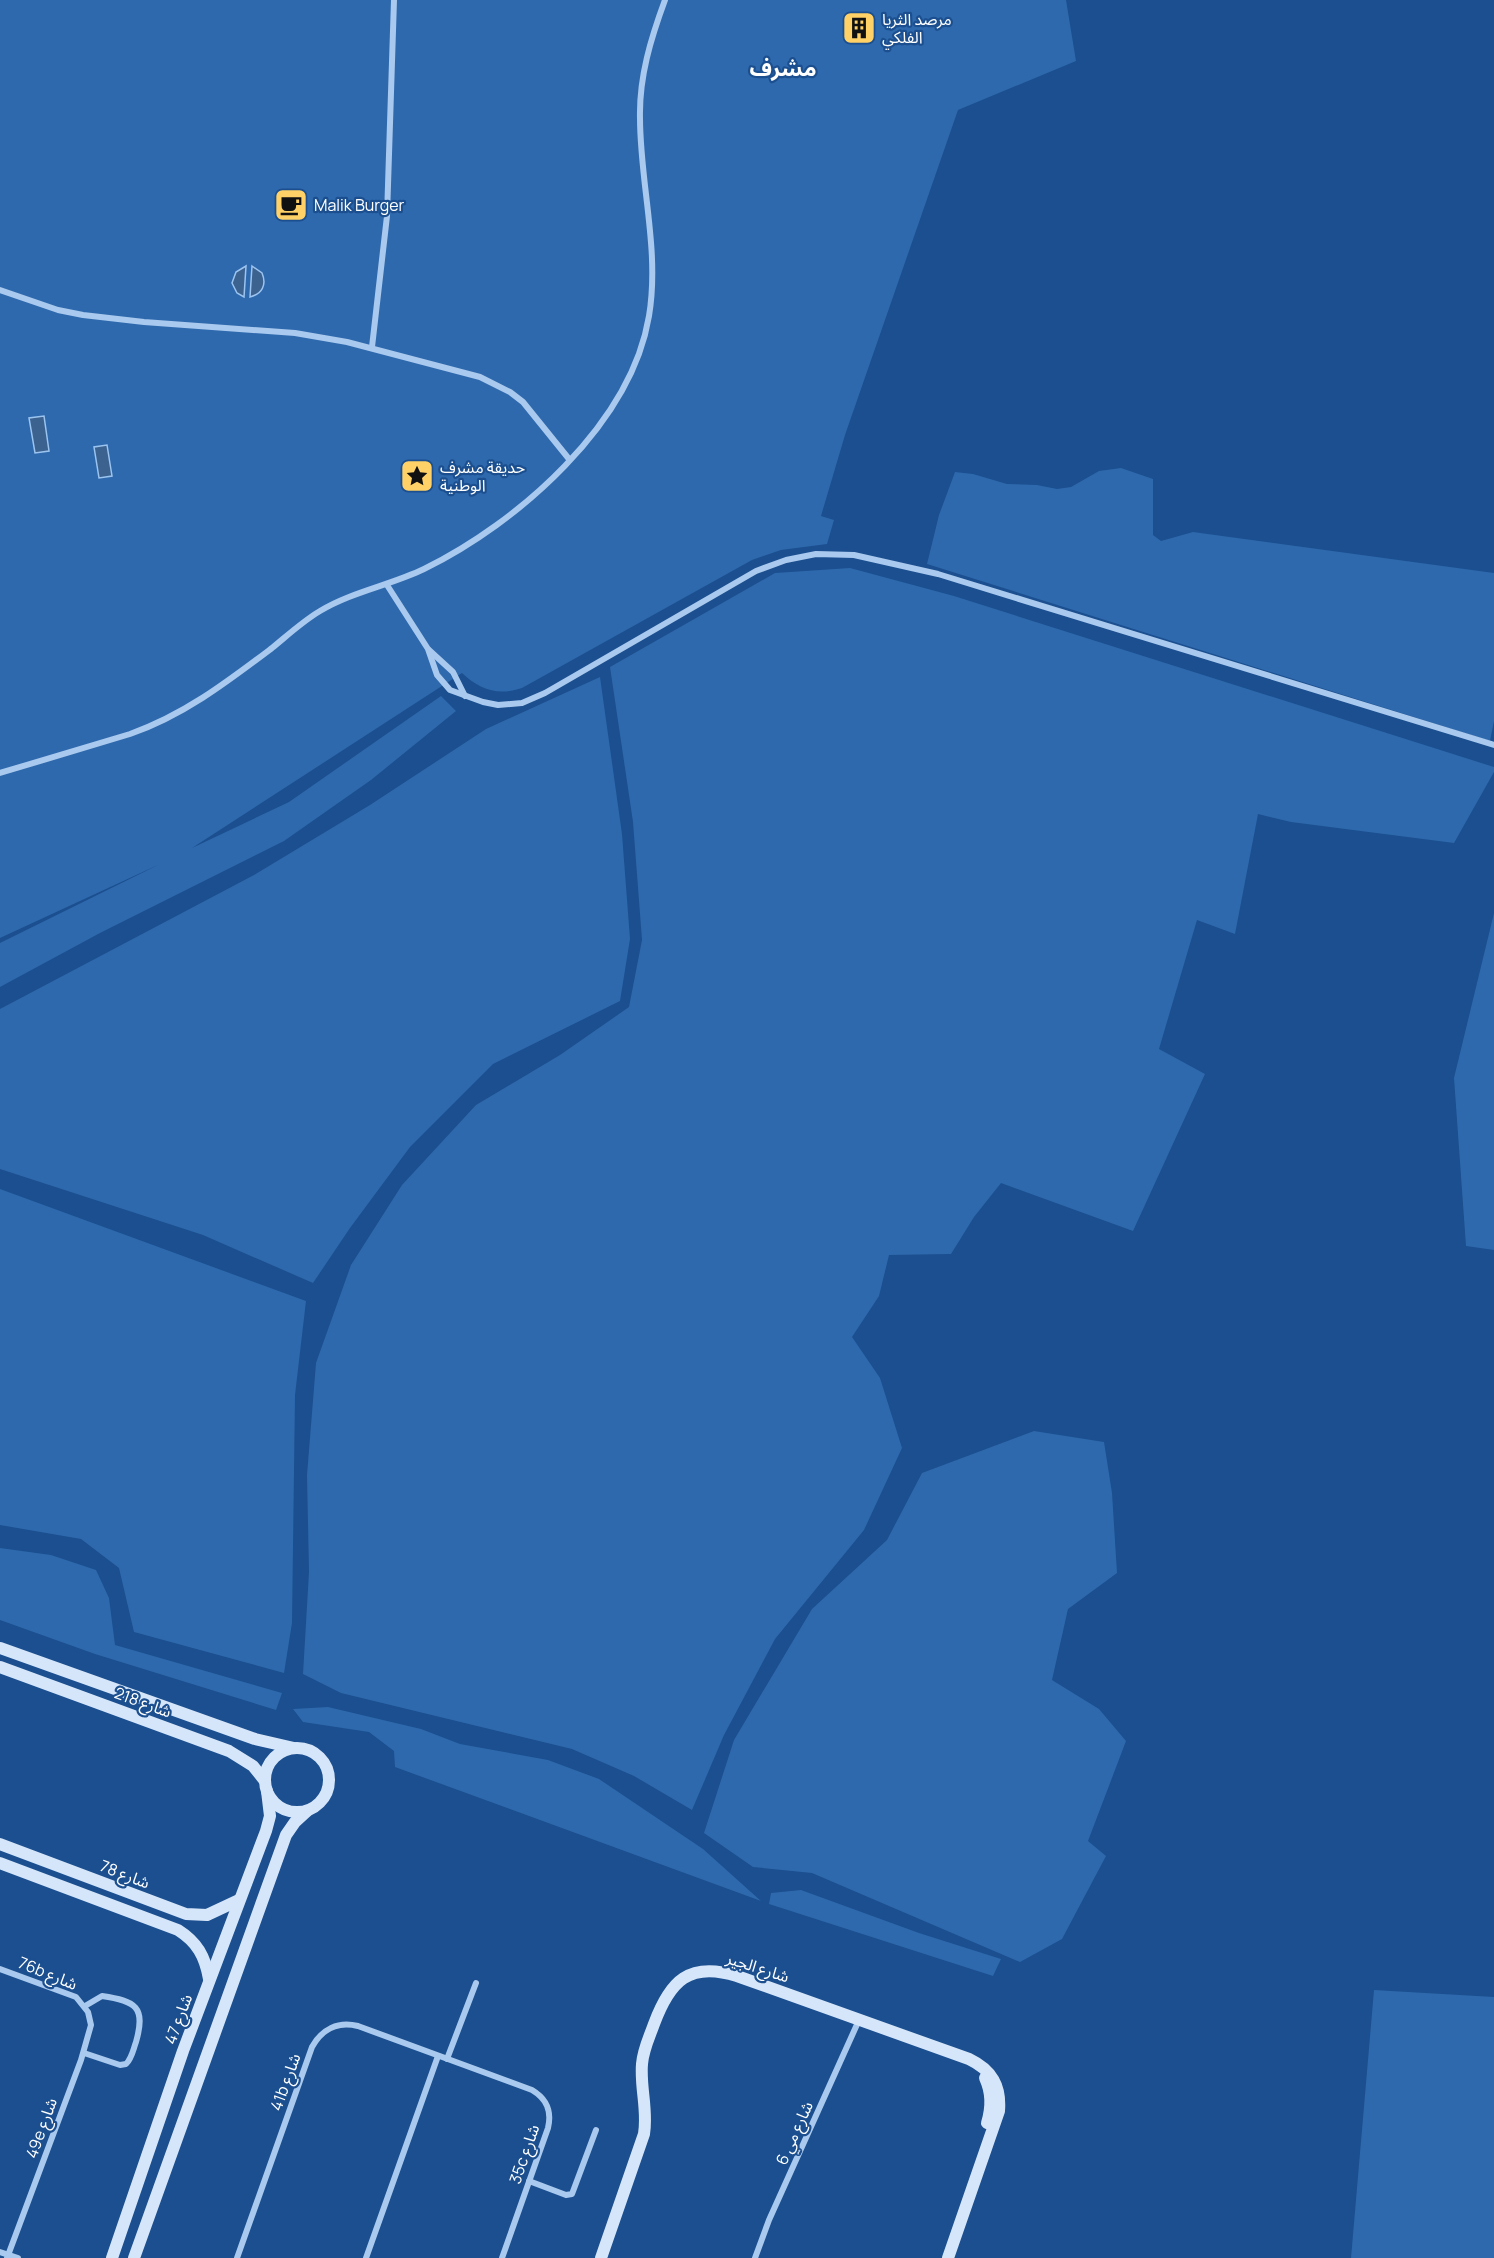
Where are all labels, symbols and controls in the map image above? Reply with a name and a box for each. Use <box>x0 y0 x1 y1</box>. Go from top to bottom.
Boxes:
place label: مرصد الثريا الفلكي <box>882 8 952 50</box>
building icon: مرصد الثريا الفلكي <box>841 10 877 46</box>
district label: مشرف <box>750 53 817 83</box>
cafe icon: Malik Burger <box>273 187 309 223</box>
place label: Malik Burger <box>314 194 405 216</box>
place label: حديقة مشرف الوطنية <box>440 456 525 496</box>
place icon: حديقة مشرف الوطنية <box>399 458 435 494</box>
street label: شارع 218 <box>111 1682 175 1724</box>
street label: شارع 78 <box>96 1854 153 1895</box>
street label: شارع الجير <box>722 1946 792 1989</box>
street label: 76b شارع <box>14 1951 81 1997</box>
street label: شارع 47 <box>159 1991 199 2048</box>
street label: 41b شارع <box>264 2050 307 2114</box>
street label: 49e شارع <box>20 2095 64 2162</box>
street label: شارع مي 6 <box>770 2098 820 2169</box>
street label: 35c شارع <box>504 2121 546 2187</box>

